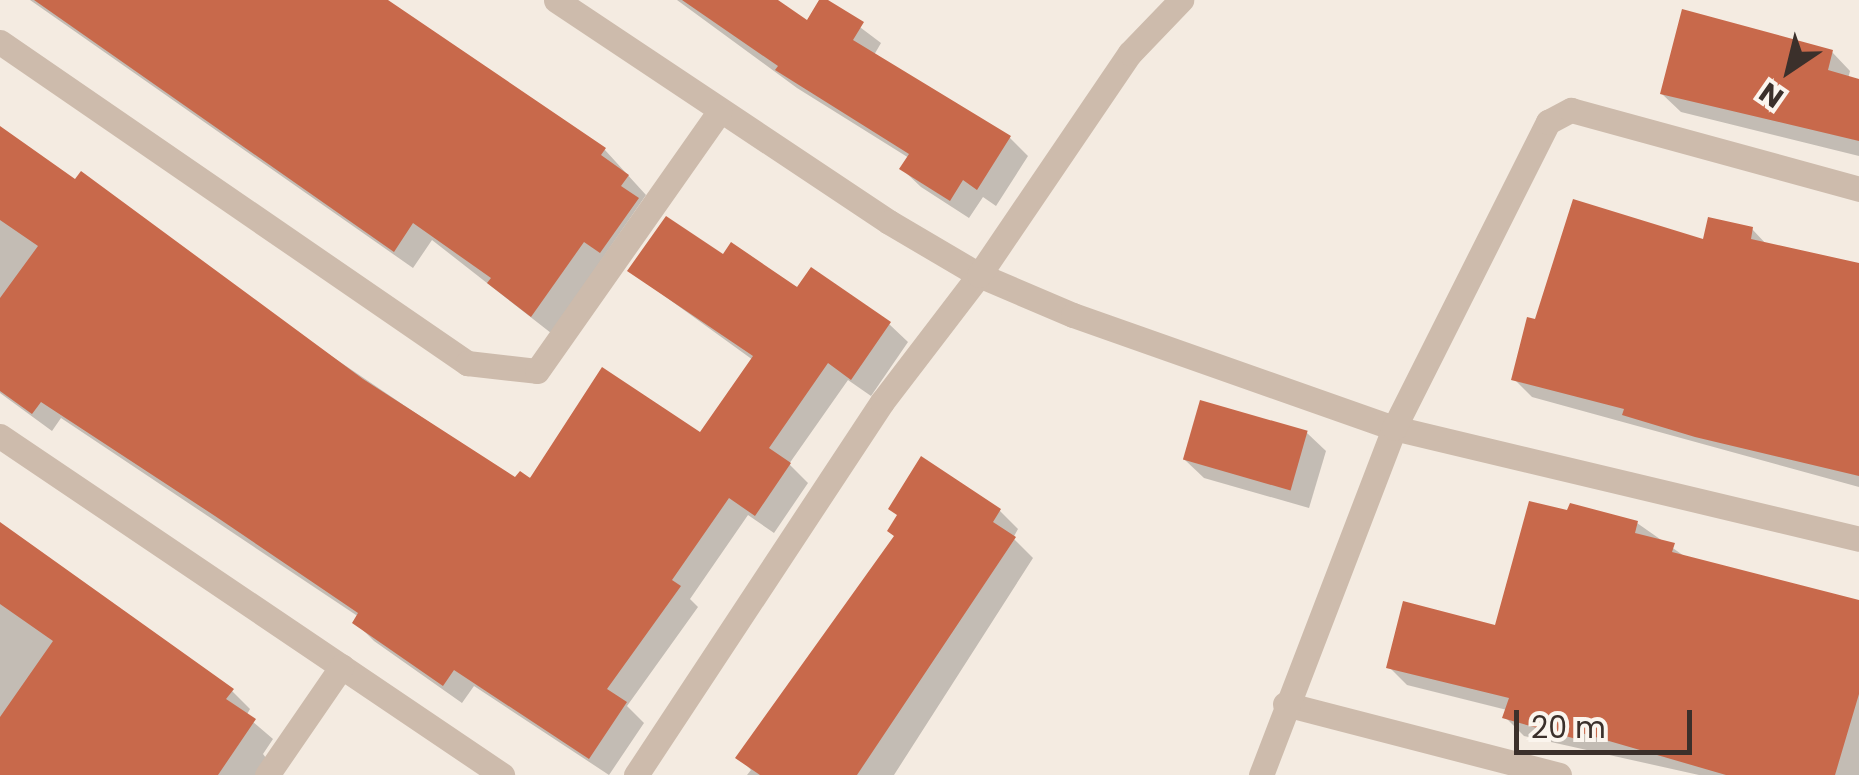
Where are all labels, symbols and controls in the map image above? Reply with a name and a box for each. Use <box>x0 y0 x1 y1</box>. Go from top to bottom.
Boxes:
north arrow <box>1739 20 1839 120</box>
text: N <box>1752 73 1791 117</box>
scale bar <box>1519 690 1696 752</box>
text: 20 m <box>1531 706 1606 749</box>

